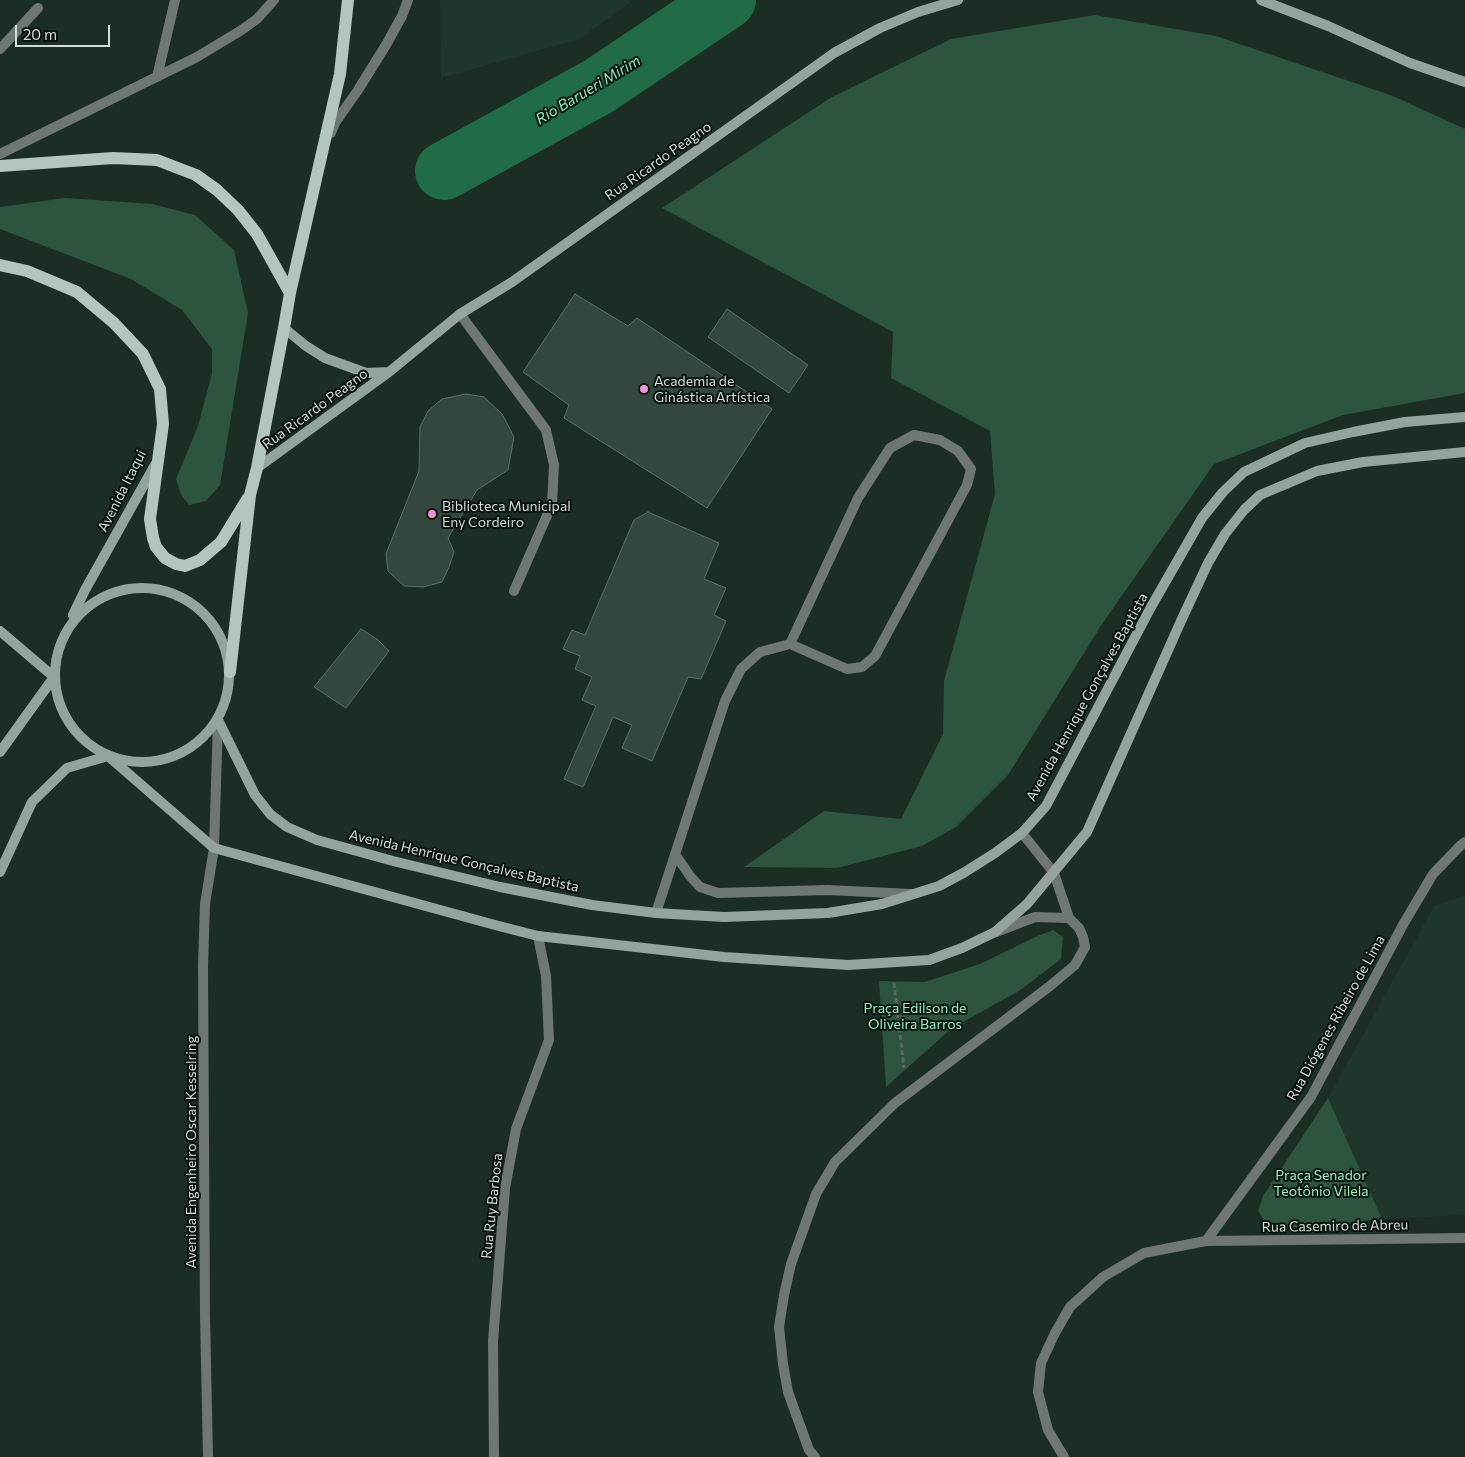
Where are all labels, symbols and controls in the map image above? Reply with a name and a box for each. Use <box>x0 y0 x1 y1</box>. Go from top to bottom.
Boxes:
scale bar <box>18 15 112 47</box>
text: 20 m <box>23 25 57 43</box>
water label: Rio Barueri Mirim <box>532 52 644 128</box>
street label: Rua Ricardo Peagno <box>602 118 714 204</box>
street label: Rua Ricardo Peagno <box>259 365 371 453</box>
place label: Academia de Ginástica Artística <box>654 373 770 406</box>
marker: Academia de Ginástica Artística <box>638 383 650 395</box>
street label: Avenida Itaqui <box>94 447 150 535</box>
place label: Biblioteca Municipal Eny Cordeiro <box>442 498 571 530</box>
marker: Biblioteca Municipal Eny Cordeiro <box>426 508 438 520</box>
street label: Avenida Henrique Gonçalves Baptista <box>1023 590 1151 804</box>
street label: Avenida Henrique Gonçalves Baptista <box>347 826 581 896</box>
street label: Rua Diógenes Ribeiro de Lima <box>1283 932 1389 1104</box>
park label: Praça Edilson de Oliveira Barros <box>864 1000 966 1032</box>
street label: Avenida Engenheiro Oscar Kesselring <box>183 1036 199 1268</box>
street label: Rua Ruy Barbosa <box>478 1152 506 1260</box>
park label: Praça Senador Teotônio Vilela <box>1273 1167 1369 1200</box>
street label: Rua Casemiro de Abreu <box>1262 1216 1408 1236</box>

